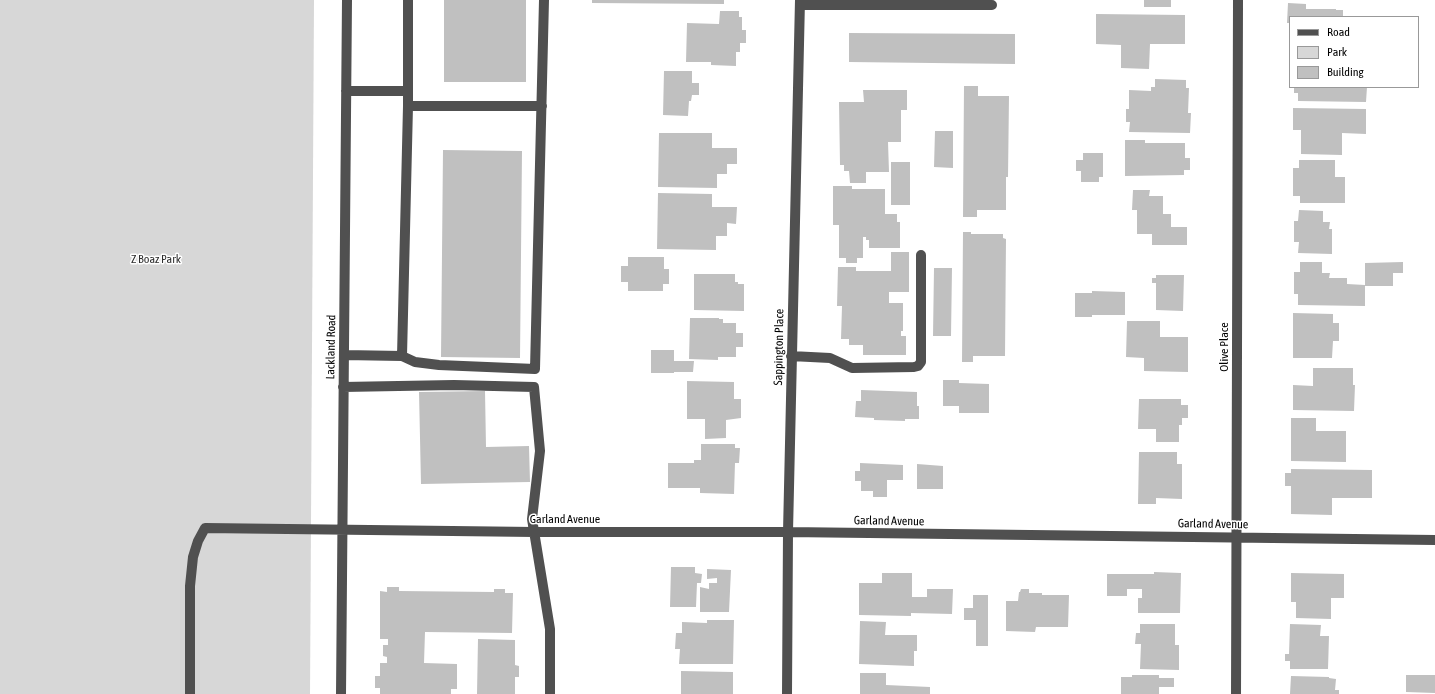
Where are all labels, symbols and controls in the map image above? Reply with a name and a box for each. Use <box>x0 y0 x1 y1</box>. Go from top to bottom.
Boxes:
legend <box>1289 16 1419 88</box>
text: Road <box>1327 25 1350 39</box>
text: Park <box>1327 45 1347 59</box>
text: Building <box>1327 65 1364 79</box>
park label: Z Boaz Park <box>131 252 181 266</box>
street label: Sappington Place <box>771 309 787 385</box>
street label: Lackland Road <box>323 314 339 380</box>
street label: Olive Place <box>1217 322 1231 372</box>
street label: Garland Avenue <box>530 512 600 526</box>
street label: Garland Avenue <box>854 513 924 529</box>
street label: Garland Avenue <box>1178 516 1248 532</box>

